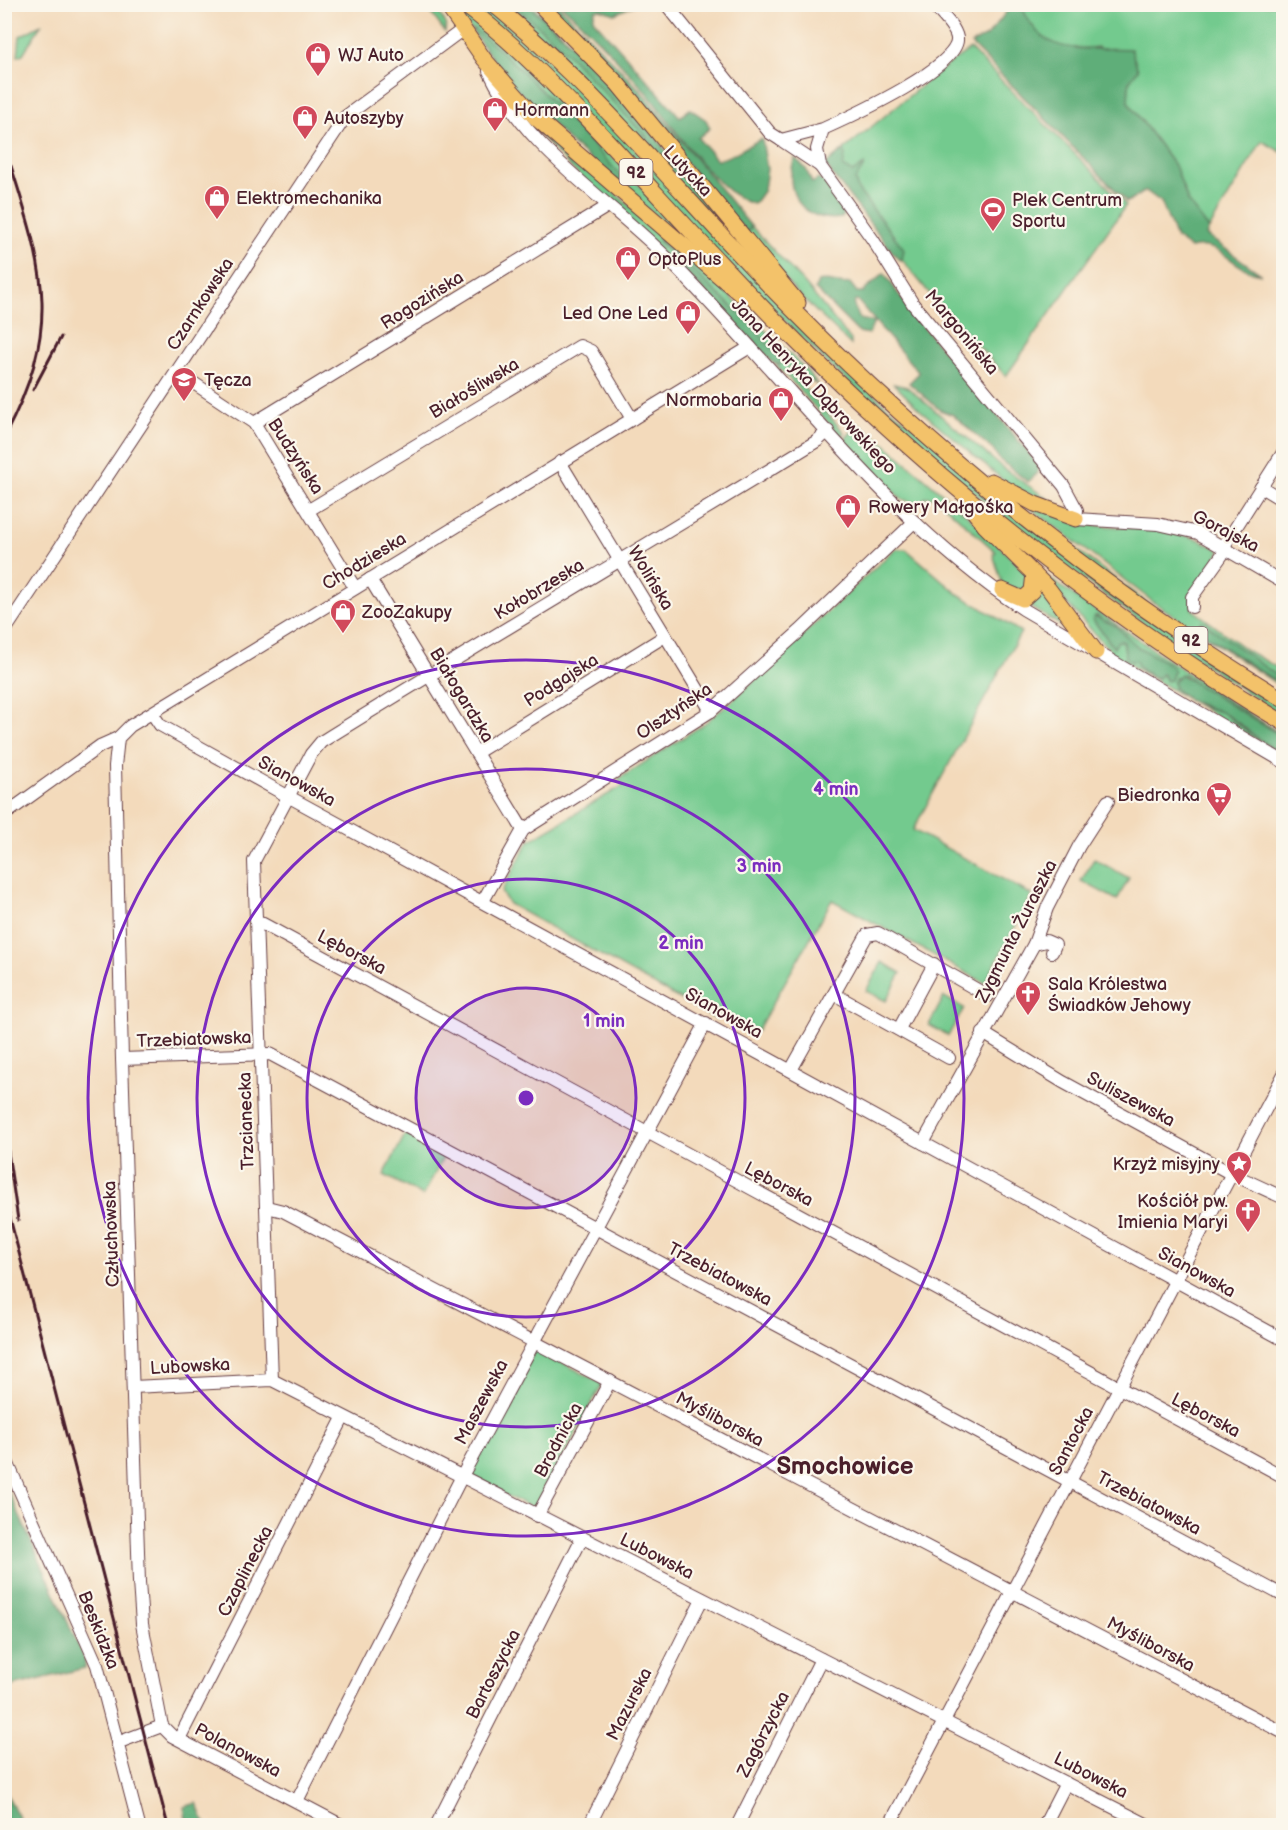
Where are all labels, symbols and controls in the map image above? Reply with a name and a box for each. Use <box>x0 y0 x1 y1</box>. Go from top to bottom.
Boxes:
shop icon: WJ Auto <box>303 40 333 78</box>
place label: WJ Auto <box>338 45 404 66</box>
shop icon: Hormann <box>480 95 510 133</box>
place label: Hormann <box>514 100 589 121</box>
shop icon: Autoszyby <box>290 103 320 141</box>
place label: Autoszyby <box>324 108 405 129</box>
street label: Lutycka <box>659 142 716 201</box>
road number: 92 <box>620 159 652 185</box>
shop icon: Elektromechanika <box>202 183 232 221</box>
place label: Elektromechanika <box>236 188 382 209</box>
place label: Plek Centrum Sportu <box>1012 190 1122 232</box>
sports icon: Plek Centrum Sportu <box>978 195 1008 233</box>
shop icon: OptoPlus <box>613 244 643 282</box>
place label: OptoPlus <box>648 249 722 270</box>
street label: Czarnkowska <box>163 254 238 355</box>
street label: Rogozińska <box>377 267 468 334</box>
street label: Margonińska <box>920 286 1003 379</box>
street label: Jana Henryka Dąbrowskiego <box>727 294 901 478</box>
shop icon: Led One Led <box>673 298 703 336</box>
place label: Led One Led <box>562 303 668 324</box>
street label: Białośliwska <box>426 354 523 423</box>
school or university icon: Tęcza <box>169 365 199 403</box>
place label: Tęcza <box>204 370 252 391</box>
shop icon: Normobaria <box>766 385 796 423</box>
place label: Normobaria <box>665 390 762 411</box>
street label: Budzyńska <box>263 414 328 498</box>
shop icon: Rowery Małgośka <box>833 492 863 530</box>
place label: Rowery Małgośka <box>868 497 1013 518</box>
street label: Gorajska <box>1189 506 1263 557</box>
street label: Chodzieska <box>318 528 410 595</box>
street label: Wolińska <box>623 542 678 614</box>
street label: Kołobrzeska <box>491 554 588 624</box>
shop icon: ZooZakupy <box>328 597 358 635</box>
place label: ZooZakupy <box>361 602 453 623</box>
road number: 92 <box>1174 627 1208 653</box>
street label: Białogardzka <box>425 644 498 746</box>
street label: Podgajska <box>520 649 602 711</box>
street label: Olsztyńska <box>633 679 716 744</box>
street label: Sianowska <box>254 752 339 811</box>
text: 4 min <box>813 779 859 800</box>
supermarket icon: Biedronka <box>1204 780 1234 818</box>
place label: Biedronka <box>1117 785 1200 806</box>
text: 3 min <box>736 856 782 877</box>
street label: Zygmunta Żuraszka <box>970 856 1062 1007</box>
street label: Lęborska <box>314 926 390 979</box>
text: 2 min <box>658 933 704 954</box>
place label: Sala Królestwa Świadków Jehowy <box>1048 974 1192 1016</box>
church icon: Sala Królestwa Świadków Jehowy <box>1013 979 1043 1017</box>
street label: Sianowska <box>681 984 766 1043</box>
text: 1 min <box>583 1011 625 1032</box>
street label: Trzebiatowska <box>136 1027 252 1052</box>
street label: Suliszewska <box>1083 1067 1178 1131</box>
street label: Trzcianecka <box>234 1072 259 1170</box>
centre of rings <box>516 1088 536 1108</box>
place icon: Krzyż misyjny <box>1224 1149 1254 1187</box>
place label: Krzyż misyjny <box>1112 1154 1221 1175</box>
street label: Lęborska <box>741 1158 817 1211</box>
street label: Człuchowska <box>99 1181 124 1287</box>
place label: Kościół pw. Imienia Maryi <box>1118 1191 1228 1233</box>
church icon: Kościół pw. Imienia Maryi <box>1233 1196 1263 1234</box>
street label: Trzebiatowska <box>664 1238 775 1311</box>
street label: Sianowska <box>1154 1243 1239 1302</box>
street label: Lubowska <box>149 1354 231 1379</box>
street label: Maszewska <box>450 1356 513 1448</box>
street label: Myśliborska <box>672 1388 767 1451</box>
street label: Lęborska <box>1168 1389 1244 1442</box>
street label: Brodnicka <box>530 1399 587 1481</box>
street label: Santocka <box>1045 1403 1098 1479</box>
district label: Smochowice <box>776 1452 914 1481</box>
street label: Trzebiatowska <box>1093 1467 1204 1540</box>
street label: Czaplinecka <box>214 1522 277 1620</box>
street label: Lubowska <box>616 1529 697 1584</box>
street label: Beskidzka <box>73 1588 124 1672</box>
street label: Myśliborska <box>1103 1613 1198 1676</box>
street label: Bartoszycka <box>462 1626 525 1723</box>
street label: Mazurska <box>602 1665 657 1744</box>
street label: Zagórzycka <box>732 1688 794 1781</box>
street label: Polanowska <box>191 1719 285 1782</box>
street label: Lubowska <box>1050 1748 1131 1803</box>

